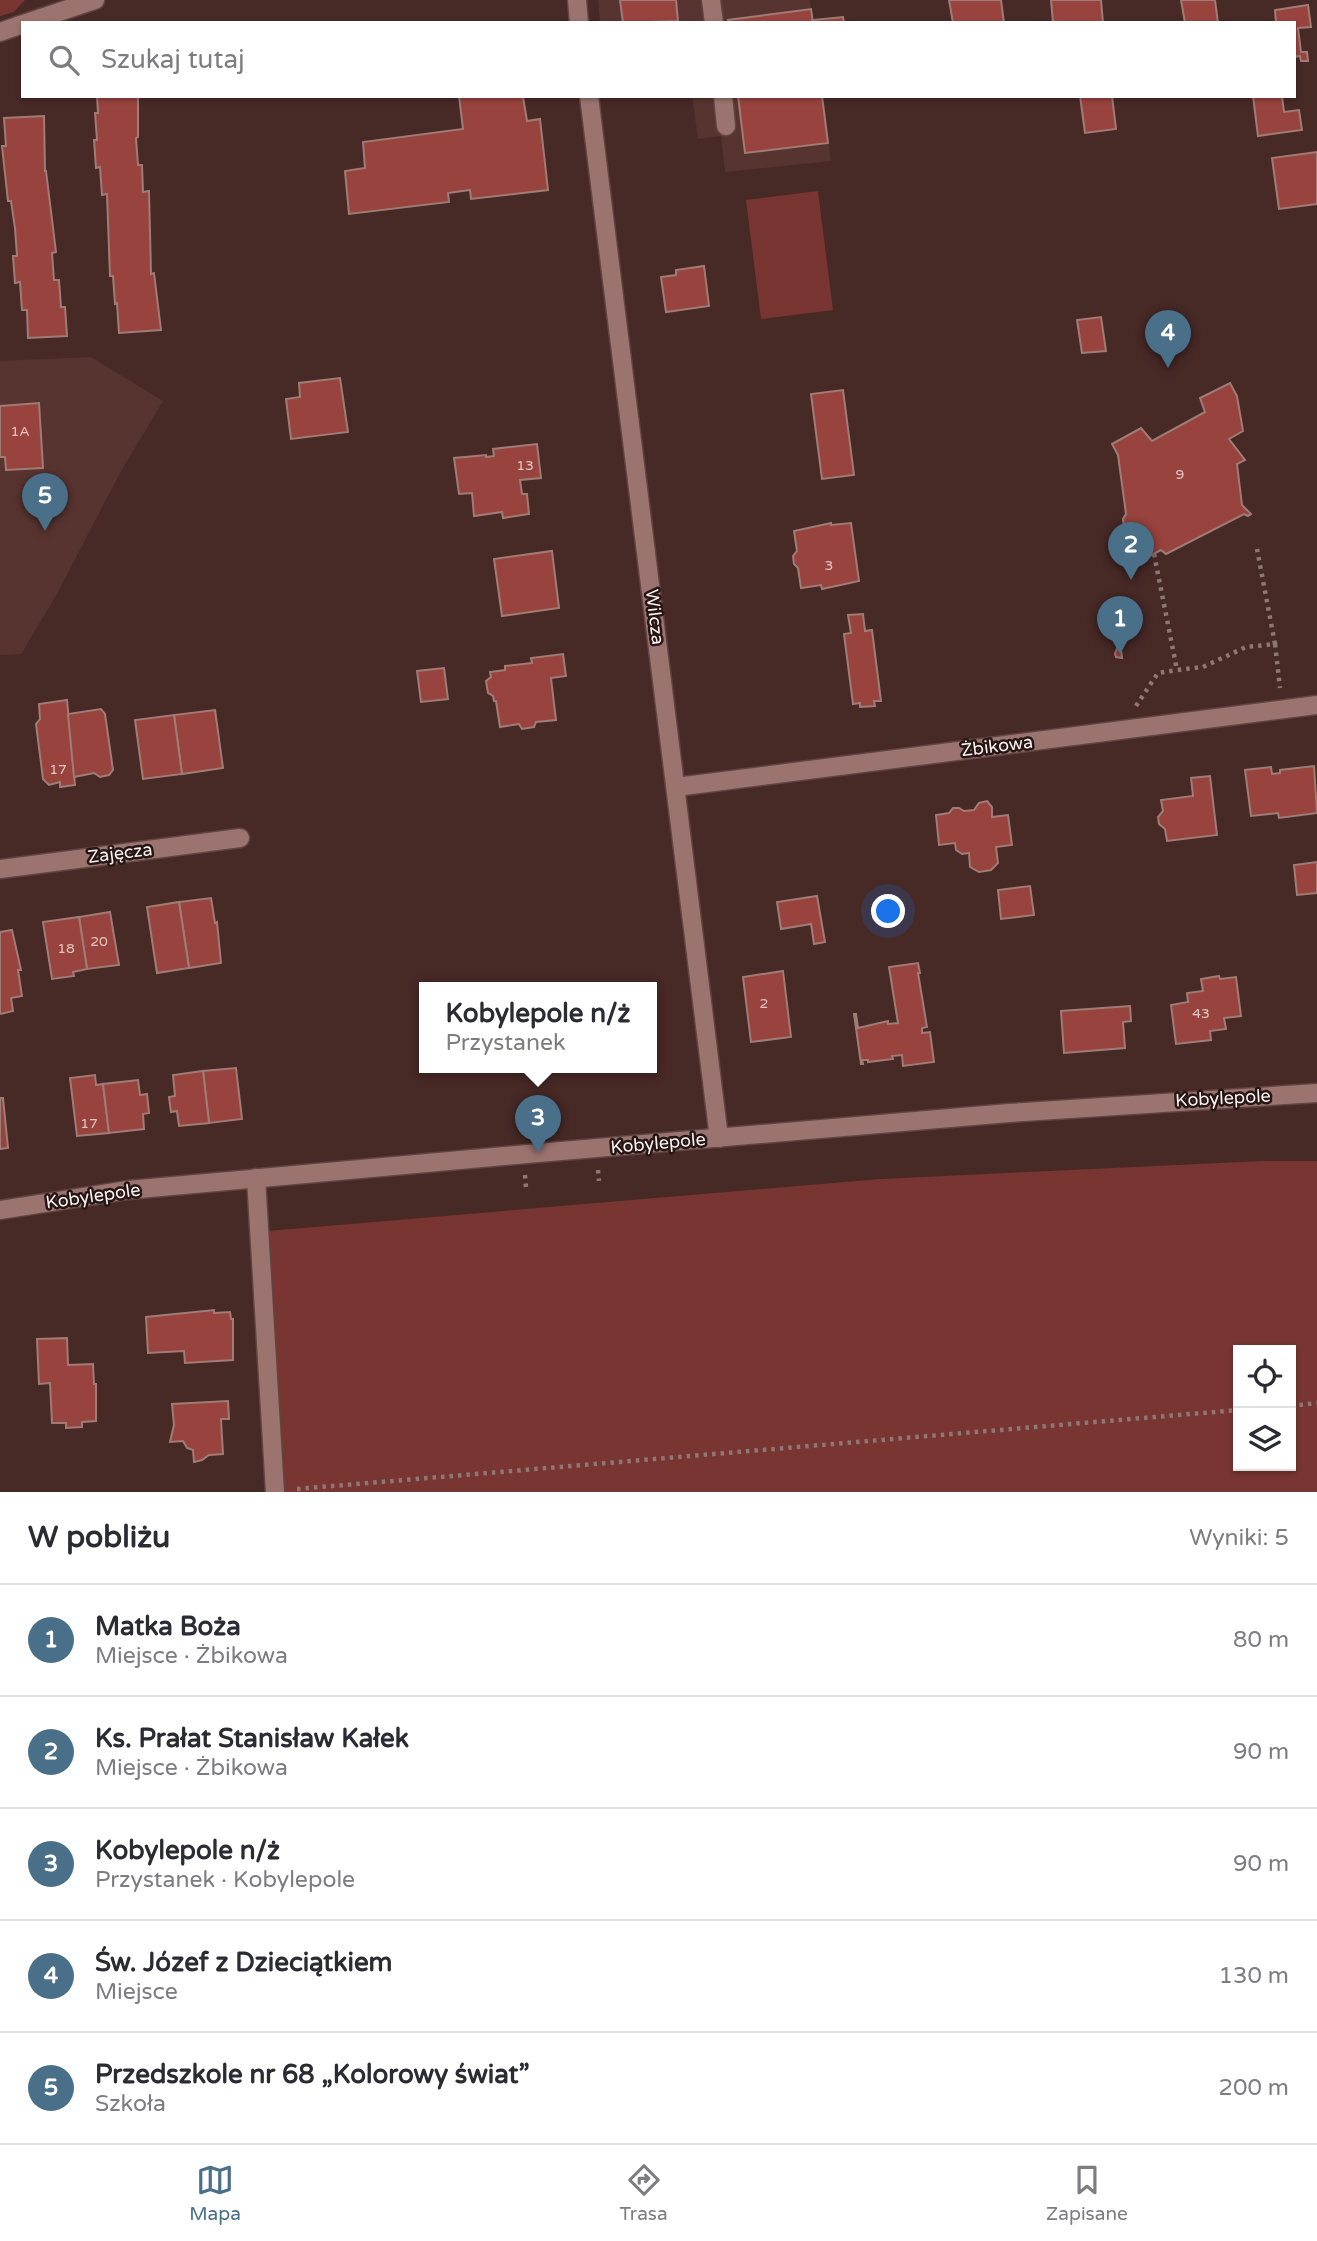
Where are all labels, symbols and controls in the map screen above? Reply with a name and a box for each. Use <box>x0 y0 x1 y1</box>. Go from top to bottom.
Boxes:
search box <box>21 21 1296 98</box>
icon: search <box>45 41 83 79</box>
text: Szukaj tutaj <box>101 44 245 75</box>
pin: 4 <box>1145 310 1191 368</box>
house number: 1A <box>10 423 30 440</box>
house number: 13 <box>516 457 534 474</box>
house number: 9 <box>1176 466 1184 483</box>
pin: 5 <box>22 473 68 531</box>
pin: 2 <box>1108 522 1154 580</box>
house number: 3 <box>825 557 833 574</box>
street label: Wilcza <box>641 588 669 646</box>
pin: 1 <box>1097 596 1143 654</box>
street label: Żbikowa <box>960 731 1034 761</box>
house number: 17 <box>49 761 67 778</box>
street label: Zajęcza <box>86 838 154 868</box>
your location <box>871 894 905 928</box>
house number: 20 <box>90 933 108 950</box>
house number: 18 <box>57 940 75 957</box>
popup <box>419 982 657 1073</box>
house number: 2 <box>760 995 768 1012</box>
text: Kobylepole n/ż <box>445 998 631 1029</box>
house number: 43 <box>1192 1005 1210 1022</box>
text: Przystanek <box>445 1029 566 1057</box>
street label: Kobylepole <box>1175 1085 1271 1111</box>
pin: 3 <box>515 1095 561 1153</box>
house number: 17 <box>80 1115 98 1132</box>
street label: Kobylepole <box>609 1128 707 1158</box>
street label: Kobylepole <box>44 1178 142 1214</box>
map controls <box>1233 1345 1296 1471</box>
button: locate <box>1233 1345 1296 1408</box>
button: layers <box>1233 1408 1296 1471</box>
text: W pobliżu <box>28 1519 170 1556</box>
text: Wyniki: 5 <box>1189 1524 1289 1552</box>
text: Matka Boża <box>95 1611 241 1642</box>
text: 1 <box>44 1626 58 1654</box>
text: 80 m <box>1233 1626 1289 1654</box>
text: Miejsce · Żbikowa <box>95 1642 288 1670</box>
text: Ks. Prałat Stanisław Kałek <box>95 1723 409 1754</box>
text: 2 <box>44 1738 58 1766</box>
text: 90 m <box>1233 1738 1289 1766</box>
text: Miejsce · Żbikowa <box>95 1754 288 1782</box>
text: Kobylepole n/ż <box>95 1835 280 1866</box>
text: 3 <box>44 1850 58 1878</box>
text: 90 m <box>1233 1850 1289 1878</box>
text: Przystanek · Kobylepole <box>95 1866 355 1894</box>
text: Św. Józef z Dzieciątkiem <box>95 1947 393 1978</box>
text: 4 <box>44 1962 58 1990</box>
text: 130 m <box>1219 1962 1289 1990</box>
text: Miejsce <box>95 1978 178 2006</box>
text: Przedszkole nr 68 „Kolorowy świat” <box>95 2059 529 2090</box>
text: 5 <box>44 2074 58 2102</box>
text: 200 m <box>1219 2074 1289 2102</box>
text: Szkoła <box>95 2090 166 2118</box>
tab: Mapa <box>189 2161 241 2225</box>
tab: Trasa <box>619 2161 668 2225</box>
tab: Zapisane <box>1046 2161 1128 2225</box>

